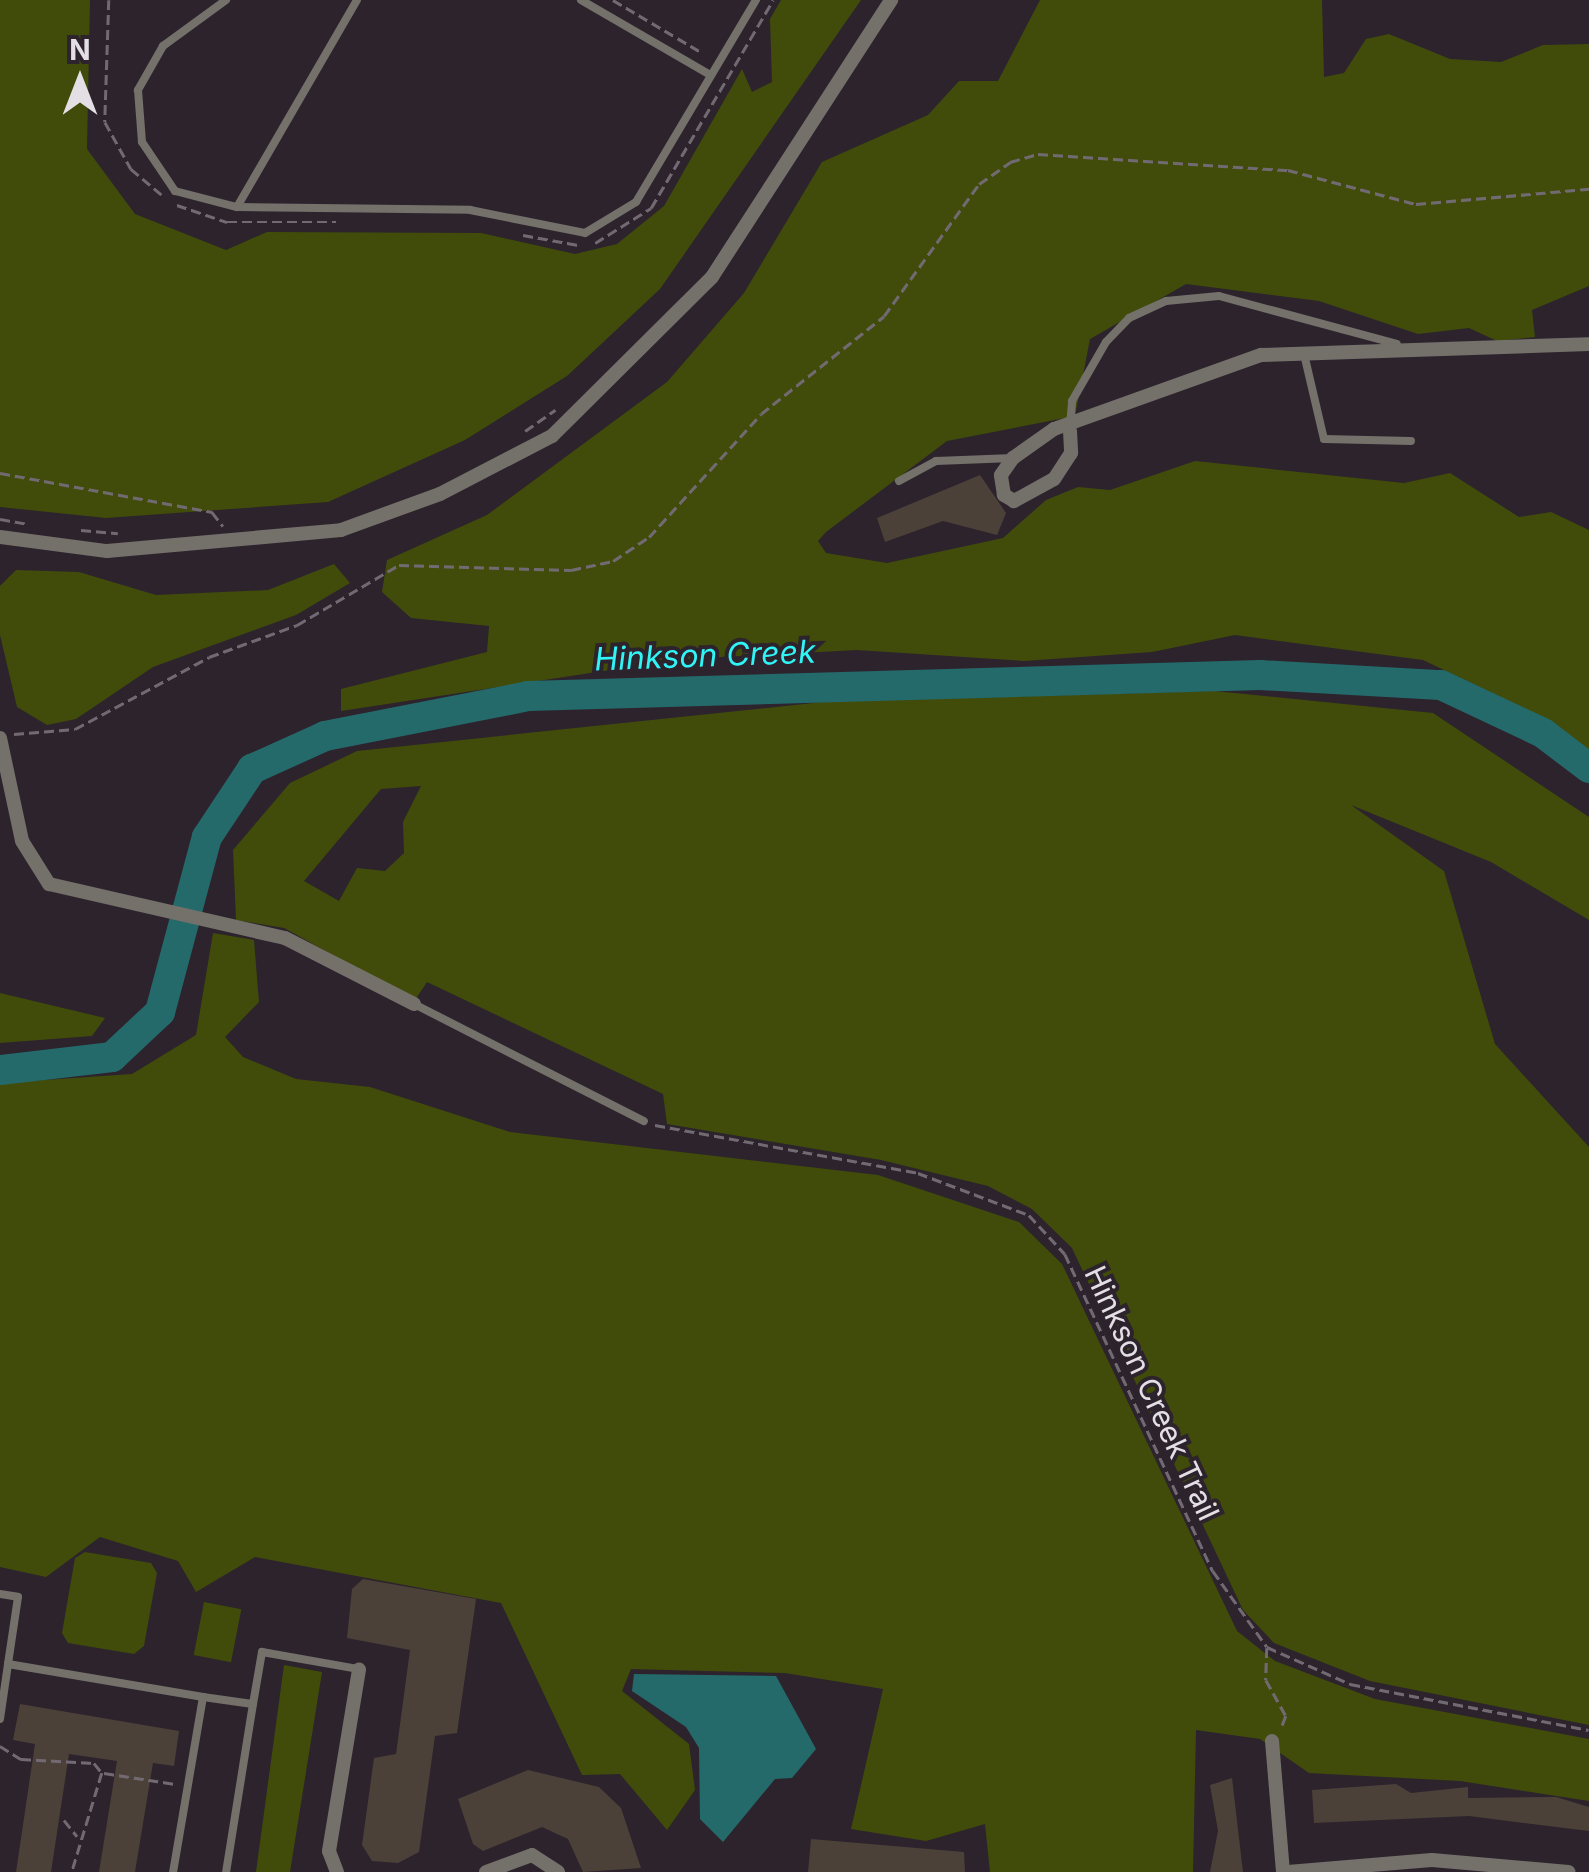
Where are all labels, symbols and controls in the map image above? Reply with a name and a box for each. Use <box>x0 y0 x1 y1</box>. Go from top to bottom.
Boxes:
north arrow <box>30 30 130 130</box>
text: N <box>69 33 91 67</box>
water label: Hinkson Creek <box>594 633 816 679</box>
street label: Hinkson Creek Trail <box>1077 1260 1227 1526</box>

